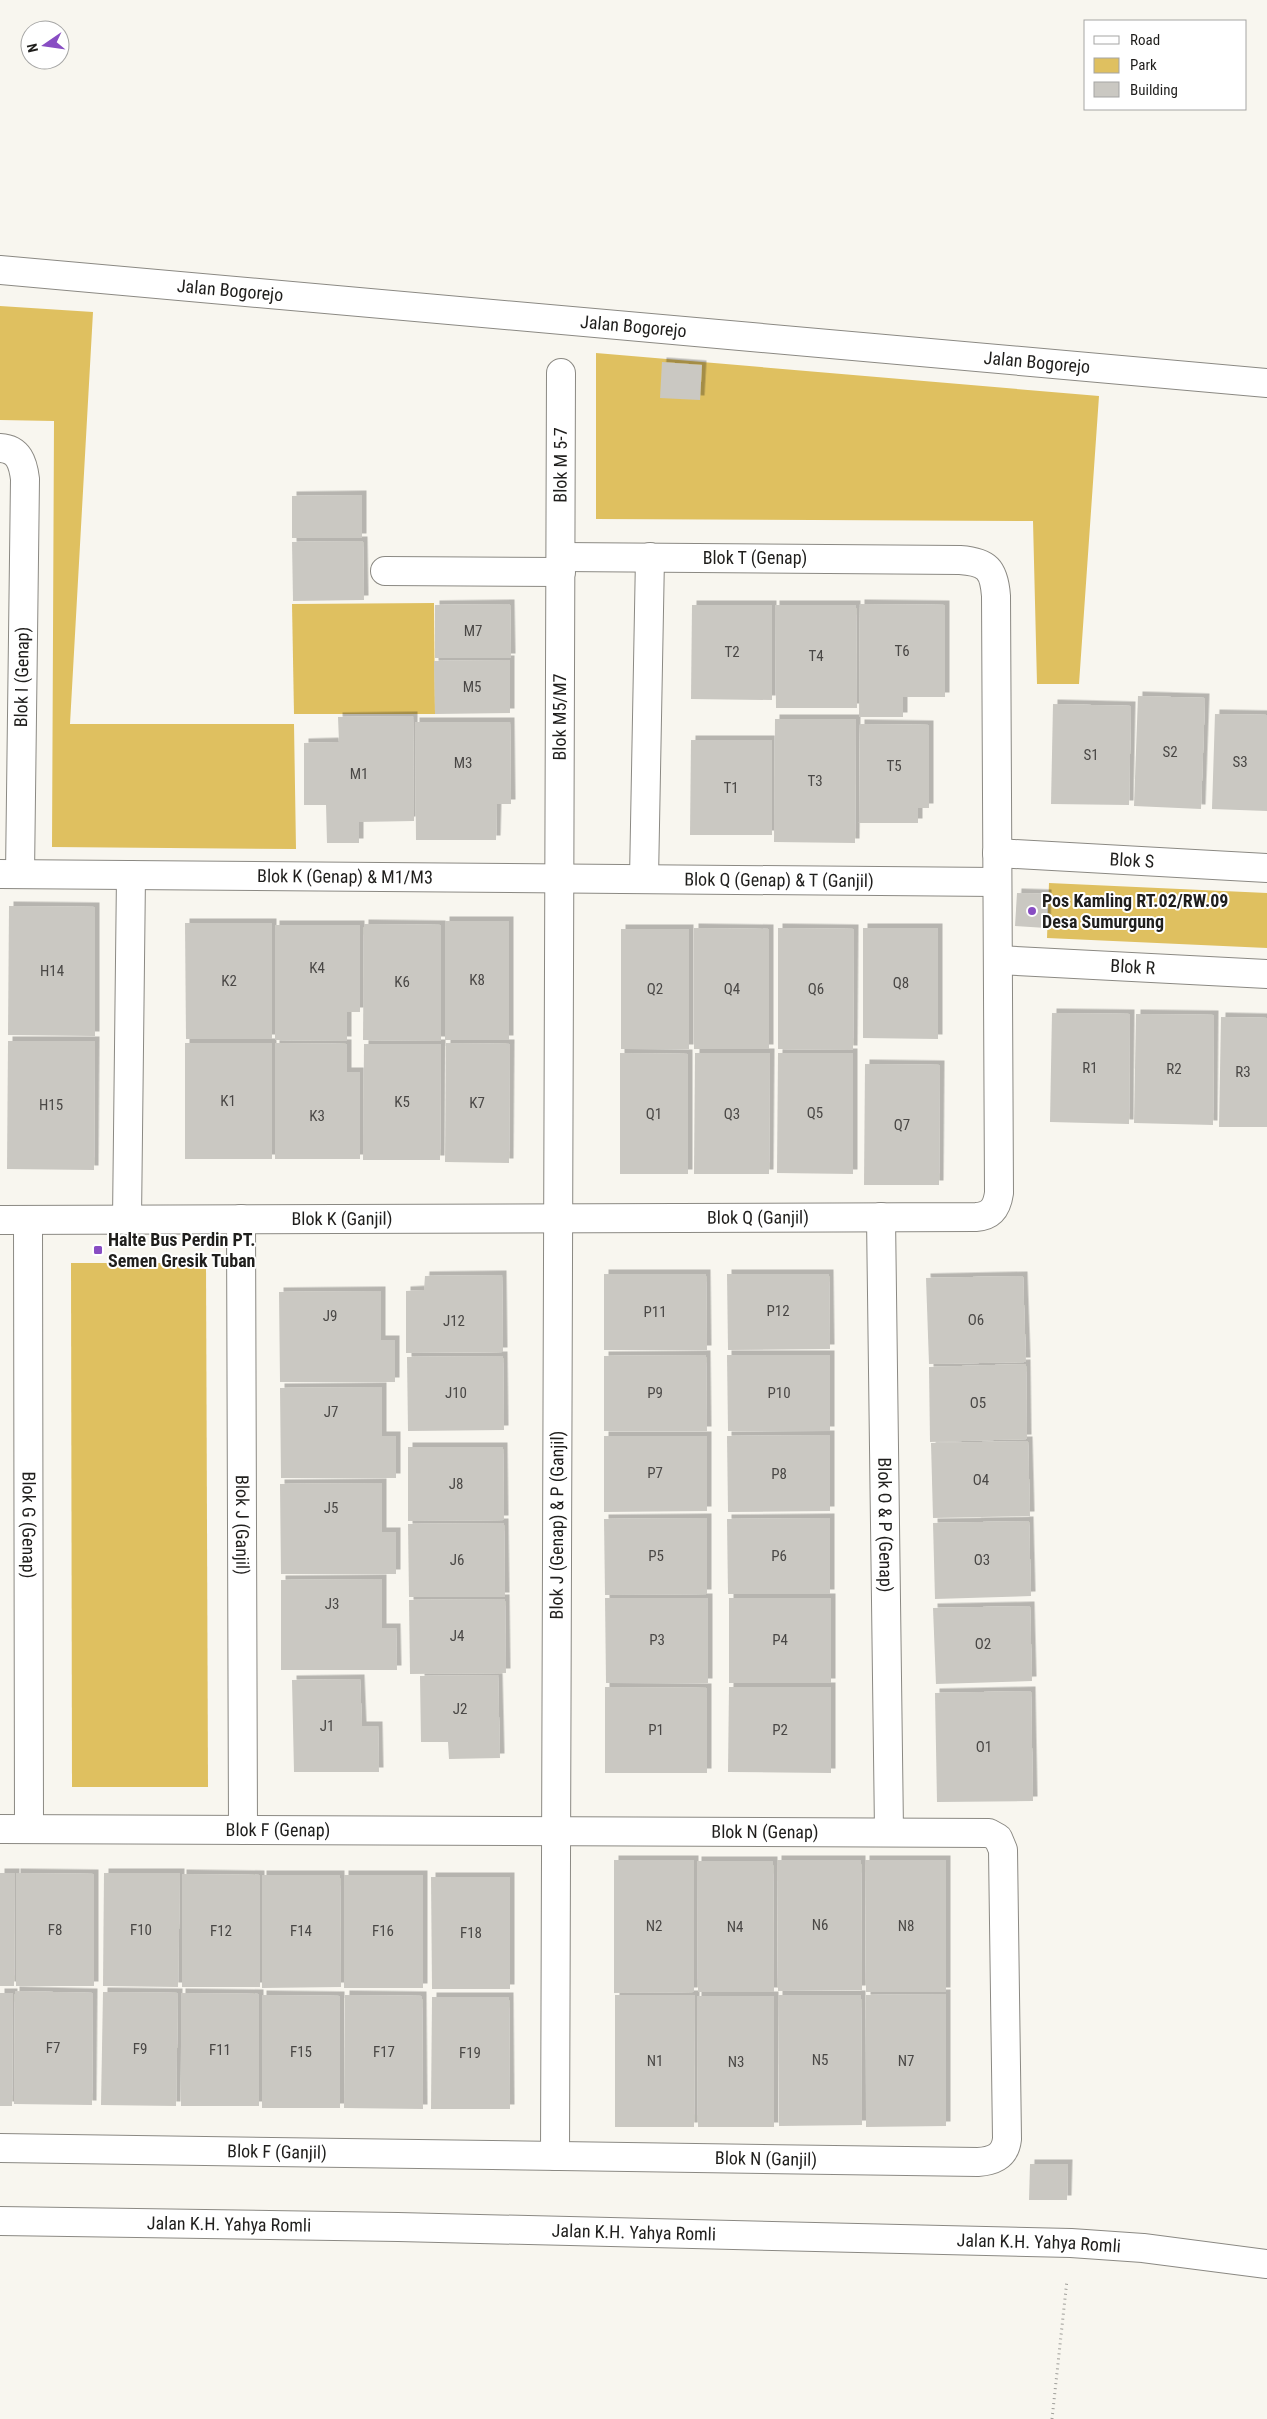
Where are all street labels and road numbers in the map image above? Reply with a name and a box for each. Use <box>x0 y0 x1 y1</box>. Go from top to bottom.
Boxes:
street label: Jalan Bogorejo <box>176 275 284 305</box>
street label: Jalan Bogorejo <box>579 311 688 341</box>
street label: Jalan Bogorejo <box>983 347 1091 377</box>
street label: Blok M 5-7 <box>550 427 571 503</box>
street label: Blok T (Genap) <box>703 547 807 569</box>
street label: Blok I (Genap) <box>10 627 34 727</box>
street label: Blok M5/M7 <box>549 673 570 761</box>
street label: Blok S <box>1109 848 1155 872</box>
street label: Blok K (Genap) & M1/M3 <box>257 865 433 888</box>
street label: Blok Q (Genap) & T (Ganjil) <box>684 868 874 892</box>
street label: Blok R <box>1110 955 1156 978</box>
street label: Blok Q (Ganjil) <box>707 1207 809 1229</box>
street label: Blok K (Ganjil) <box>291 1208 393 1230</box>
street label: Blok J (Genap) & P (Ganjil) <box>546 1431 568 1619</box>
street label: Blok O & P (Genap) <box>874 1457 897 1593</box>
street label: Blok G (Genap) <box>17 1472 40 1578</box>
street label: Blok J (Ganjil) <box>231 1475 253 1575</box>
street label: Blok F (Genap) <box>226 1819 330 1841</box>
street label: Blok N (Genap) <box>711 1821 819 1843</box>
street label: Blok F (Ganjil) <box>227 2140 327 2164</box>
street label: Blok N (Ganjil) <box>715 2147 817 2171</box>
street label: Jalan K.H. Yahya Romli <box>147 2212 311 2236</box>
street label: Jalan K.H. Yahya Romli <box>552 2220 716 2245</box>
street label: Jalan K.H. Yahya Romli <box>956 2229 1122 2256</box>

